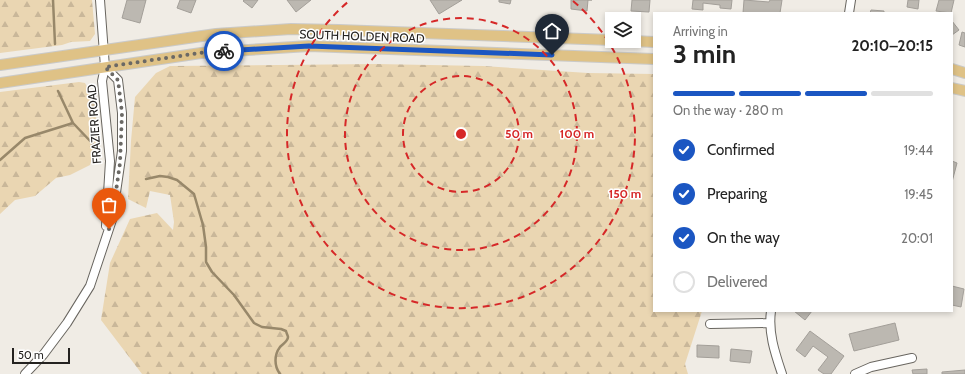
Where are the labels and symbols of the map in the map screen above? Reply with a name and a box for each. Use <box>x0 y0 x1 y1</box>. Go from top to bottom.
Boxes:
pin <box>535 14 569 55</box>
street label: SOUTH HOLDEN ROAD <box>299 26 425 46</box>
courier <box>204 31 244 71</box>
street label: FRAZIER ROAD <box>84 84 104 164</box>
text: 50 m <box>505 126 533 141</box>
text: 100 m <box>560 126 594 141</box>
centre of rings <box>454 127 468 141</box>
text: 150 m <box>609 186 641 201</box>
pin <box>92 188 126 229</box>
scale bar <box>12 346 70 365</box>

